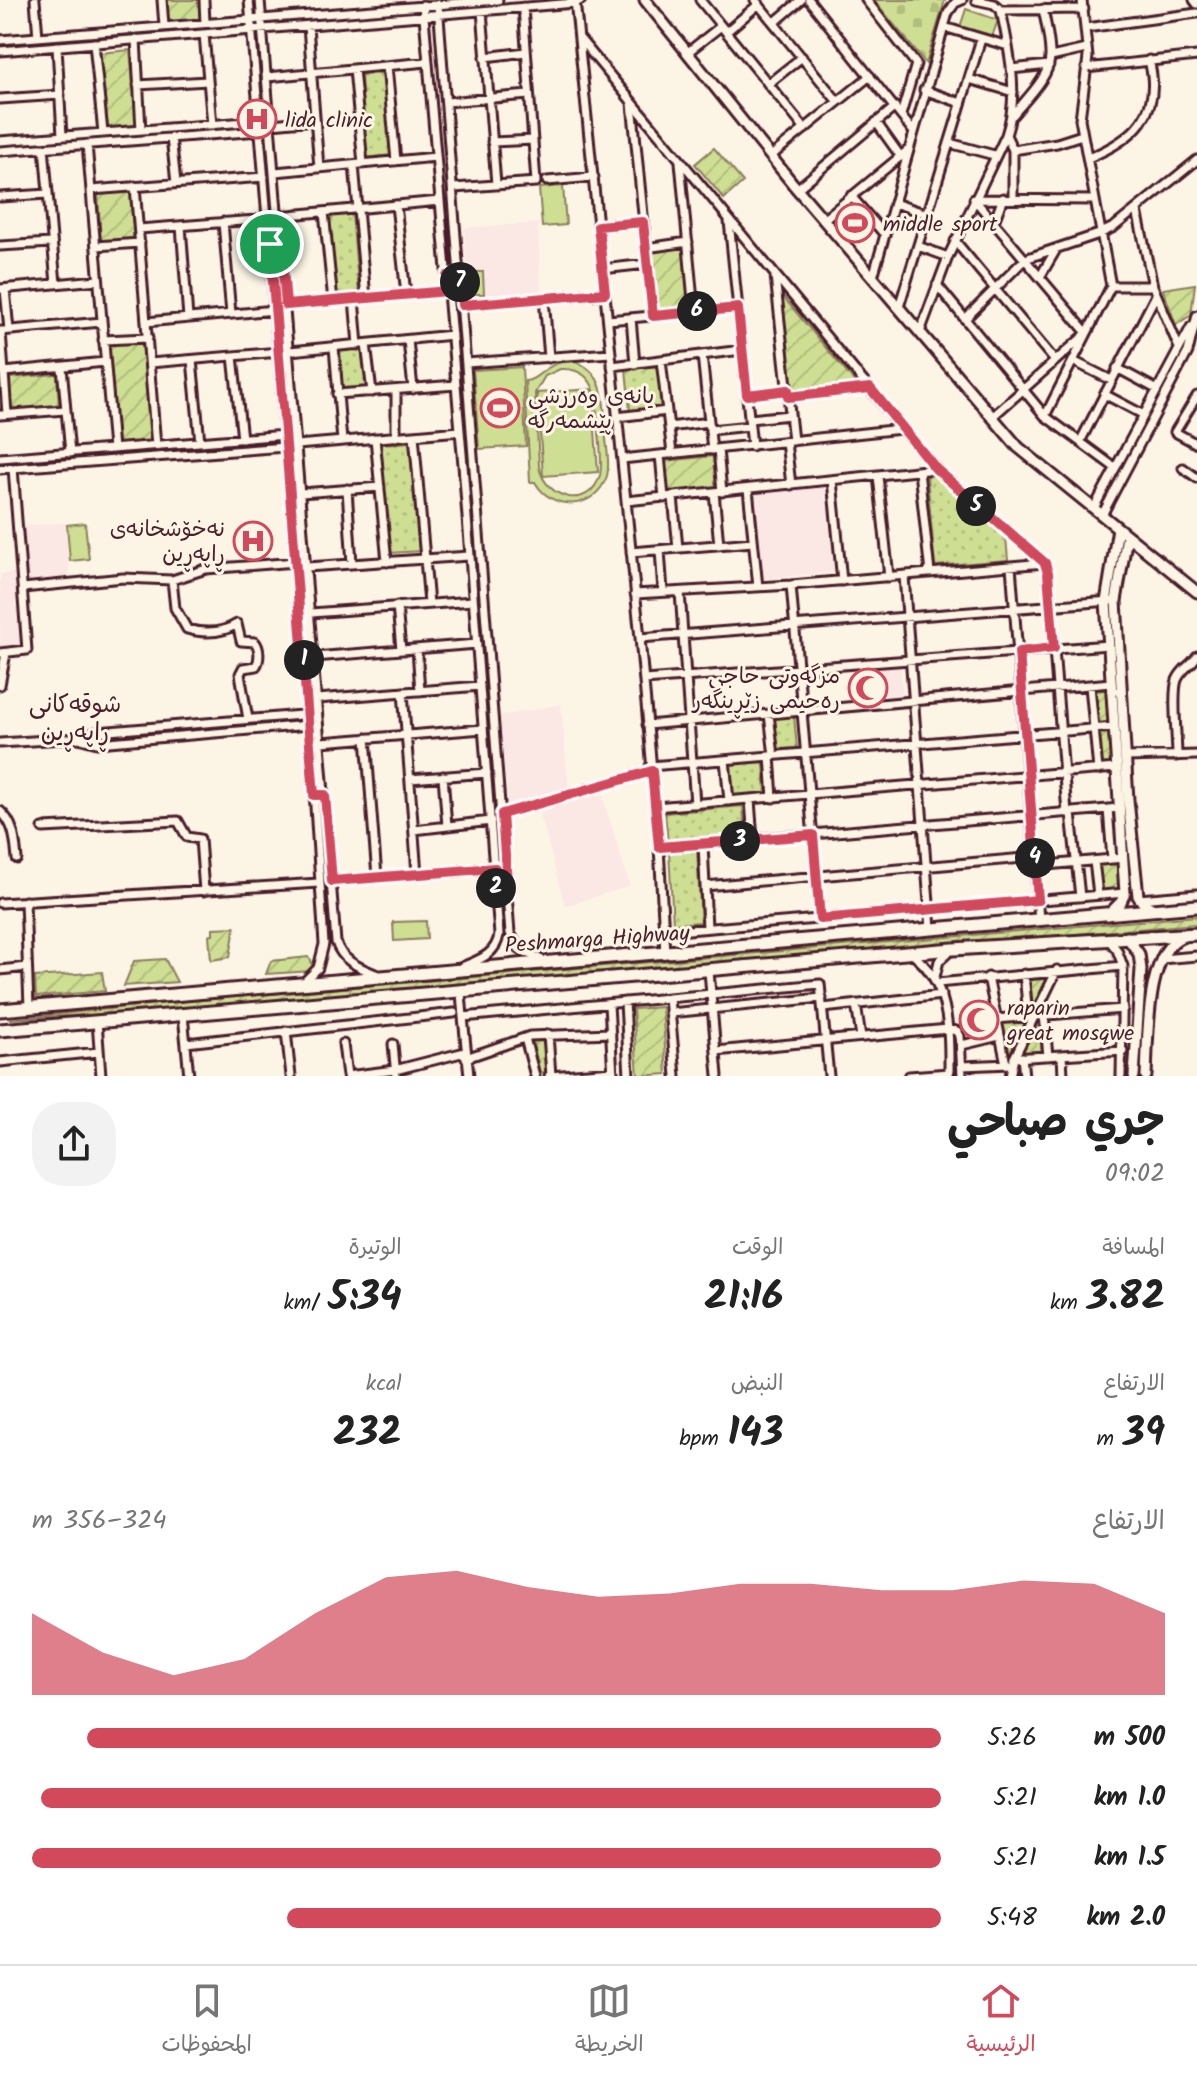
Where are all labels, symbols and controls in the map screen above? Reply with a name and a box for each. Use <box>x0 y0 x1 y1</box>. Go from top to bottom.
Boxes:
hospital icon: lida clinic <box>236 98 278 140</box>
place label: lida clinic <box>285 104 373 139</box>
sports icon: middle sport <box>834 202 876 244</box>
place label: middle sport <box>883 208 998 243</box>
pin <box>236 210 304 278</box>
icon: arrive <box>248 222 292 266</box>
pin: 7 <box>440 262 480 302</box>
text: 7 <box>455 264 465 299</box>
pin: 6 <box>677 291 717 331</box>
text: 6 <box>691 293 703 328</box>
place label: یانەی وەرزشی پێشمەرگە <box>528 380 654 440</box>
sports icon: یانەی وەرزشی پێشمەرگە <box>479 387 521 429</box>
pin: 5 <box>956 486 996 526</box>
text: 5 <box>970 488 982 523</box>
place label: نەخۆشخانەی ڕاپەڕین <box>110 513 225 573</box>
hospital icon: نەخۆشخانەی ڕاپەڕین <box>232 520 274 562</box>
pin: 1 <box>284 640 324 680</box>
text: 1 <box>301 642 307 677</box>
place label: مزگەوتی حاجی رەحیمی زێڕینگەر <box>691 660 840 720</box>
mosque icon: مزگەوتی حاجی رەحیمی زێڕینگەر <box>847 667 889 709</box>
district label: شوقەکانی ڕاپەڕین <box>29 686 121 753</box>
pin: 3 <box>720 821 760 861</box>
text: 3 <box>734 823 746 858</box>
pin: 4 <box>1015 838 1055 878</box>
text: 4 <box>1029 840 1041 875</box>
pin: 2 <box>476 868 516 908</box>
text: 2 <box>490 870 502 905</box>
street label: Peshmarga Highway <box>503 917 692 964</box>
place label: raparin great mosqwe <box>1006 992 1134 1052</box>
mosque icon: raparin great mosqwe <box>958 999 1000 1041</box>
text: جري صباحي <box>947 1088 1165 1158</box>
button: share <box>32 1102 116 1186</box>
text: 09:02 <box>1105 1153 1165 1195</box>
text: الوتيرة <box>349 1231 402 1266</box>
text: الوقت <box>732 1231 783 1266</box>
text: المسافة <box>1102 1231 1165 1266</box>
text: 5:34 <box>328 1266 402 1330</box>
text: 21:16 <box>704 1266 783 1330</box>
text: 3.82 <box>1087 1266 1165 1330</box>
text: /km <box>283 1286 328 1321</box>
text: km <box>1050 1286 1087 1321</box>
text: kcal <box>366 1367 402 1402</box>
text: النبض <box>731 1367 783 1402</box>
text: الارتفاع <box>1103 1367 1165 1402</box>
text: 232 <box>333 1402 402 1466</box>
text: 143 <box>728 1402 783 1466</box>
text: 39 <box>1123 1402 1165 1466</box>
text: bpm <box>679 1422 728 1457</box>
text: m <box>1097 1422 1123 1457</box>
text: 324–356 m <box>32 1500 167 1542</box>
text: الارتفاع <box>1092 1501 1165 1543</box>
text: 5:26 <box>987 1717 1037 1759</box>
text: 500 m <box>1094 1717 1165 1759</box>
text: 5:21 <box>993 1777 1037 1819</box>
text: 1.0 km <box>1094 1777 1165 1819</box>
text: 5:21 <box>993 1837 1037 1879</box>
text: 1.5 km <box>1094 1837 1165 1879</box>
text: 5:48 <box>987 1897 1037 1939</box>
text: 2.0 km <box>1086 1897 1165 1939</box>
tab: المحفوظات <box>161 1979 252 2063</box>
tab: الخريطة <box>575 1979 644 2063</box>
tab: الرئيسية <box>966 1979 1036 2063</box>

